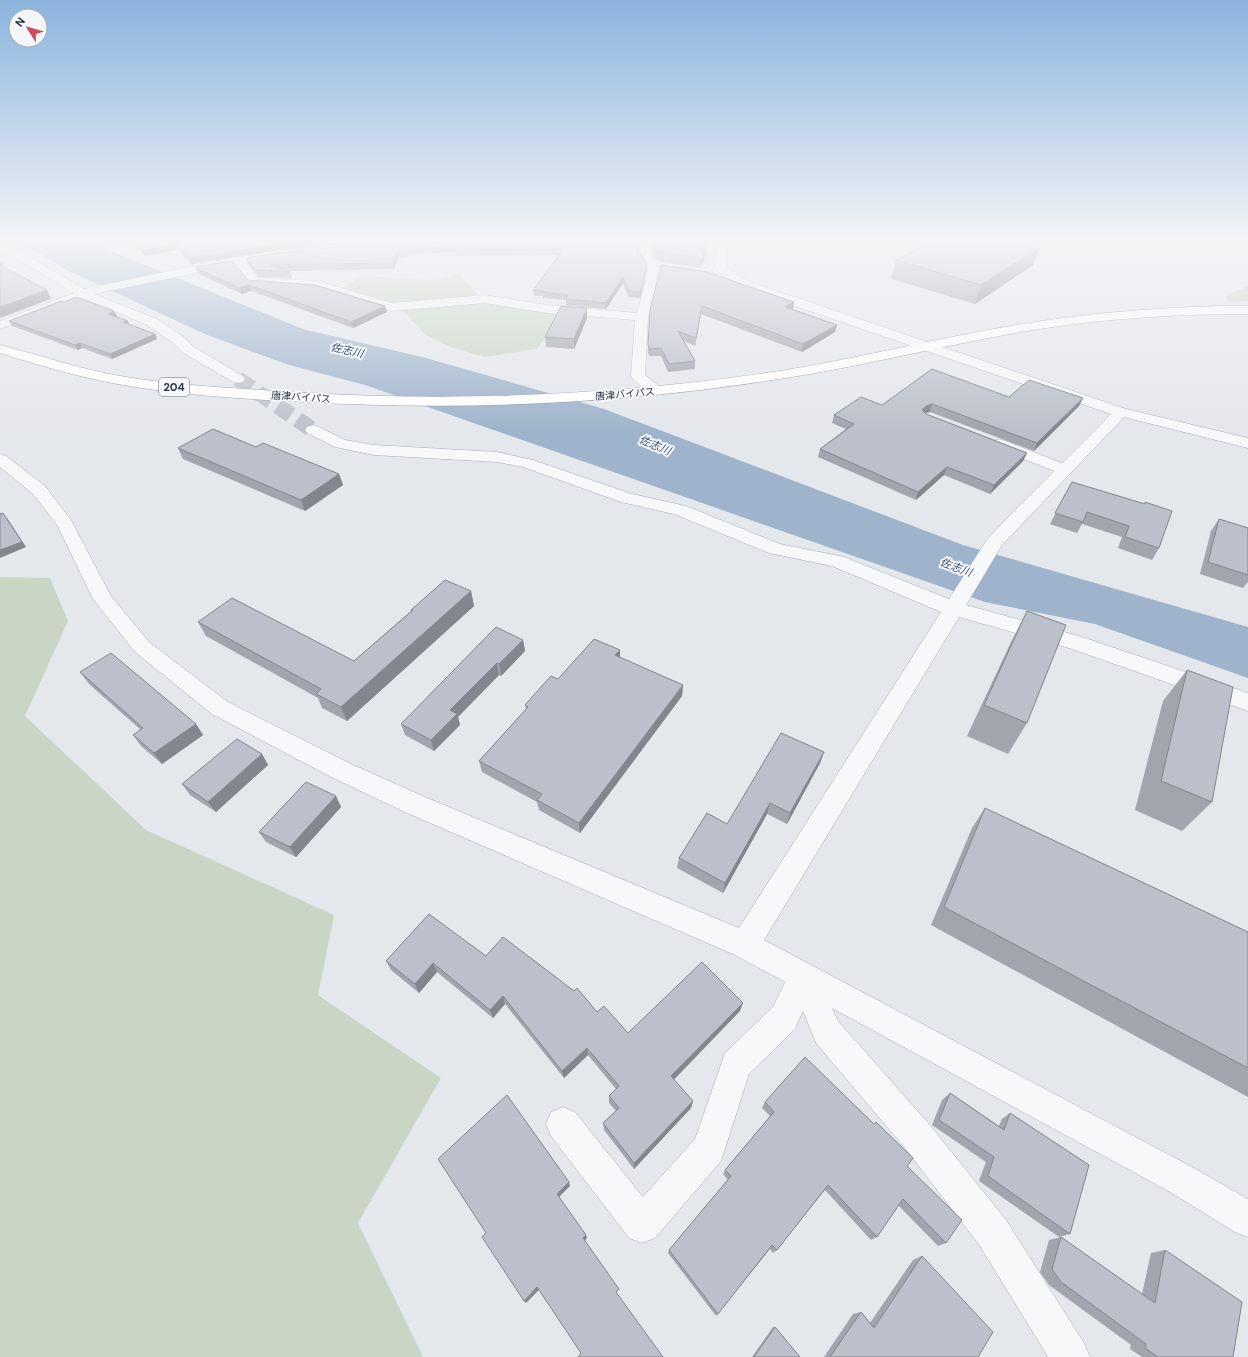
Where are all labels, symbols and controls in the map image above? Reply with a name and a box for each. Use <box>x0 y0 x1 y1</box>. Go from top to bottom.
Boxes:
north arrow <box>8 8 48 48</box>
text: N <box>12 15 28 29</box>
water label: 佐志川 <box>329 339 366 361</box>
road number: 204 <box>159 378 189 396</box>
street label: 唐津バイパス <box>595 385 655 403</box>
street label: 唐津バイパス <box>271 388 331 406</box>
water label: 佐志川 <box>637 432 674 458</box>
water label: 佐志川 <box>938 555 975 580</box>

